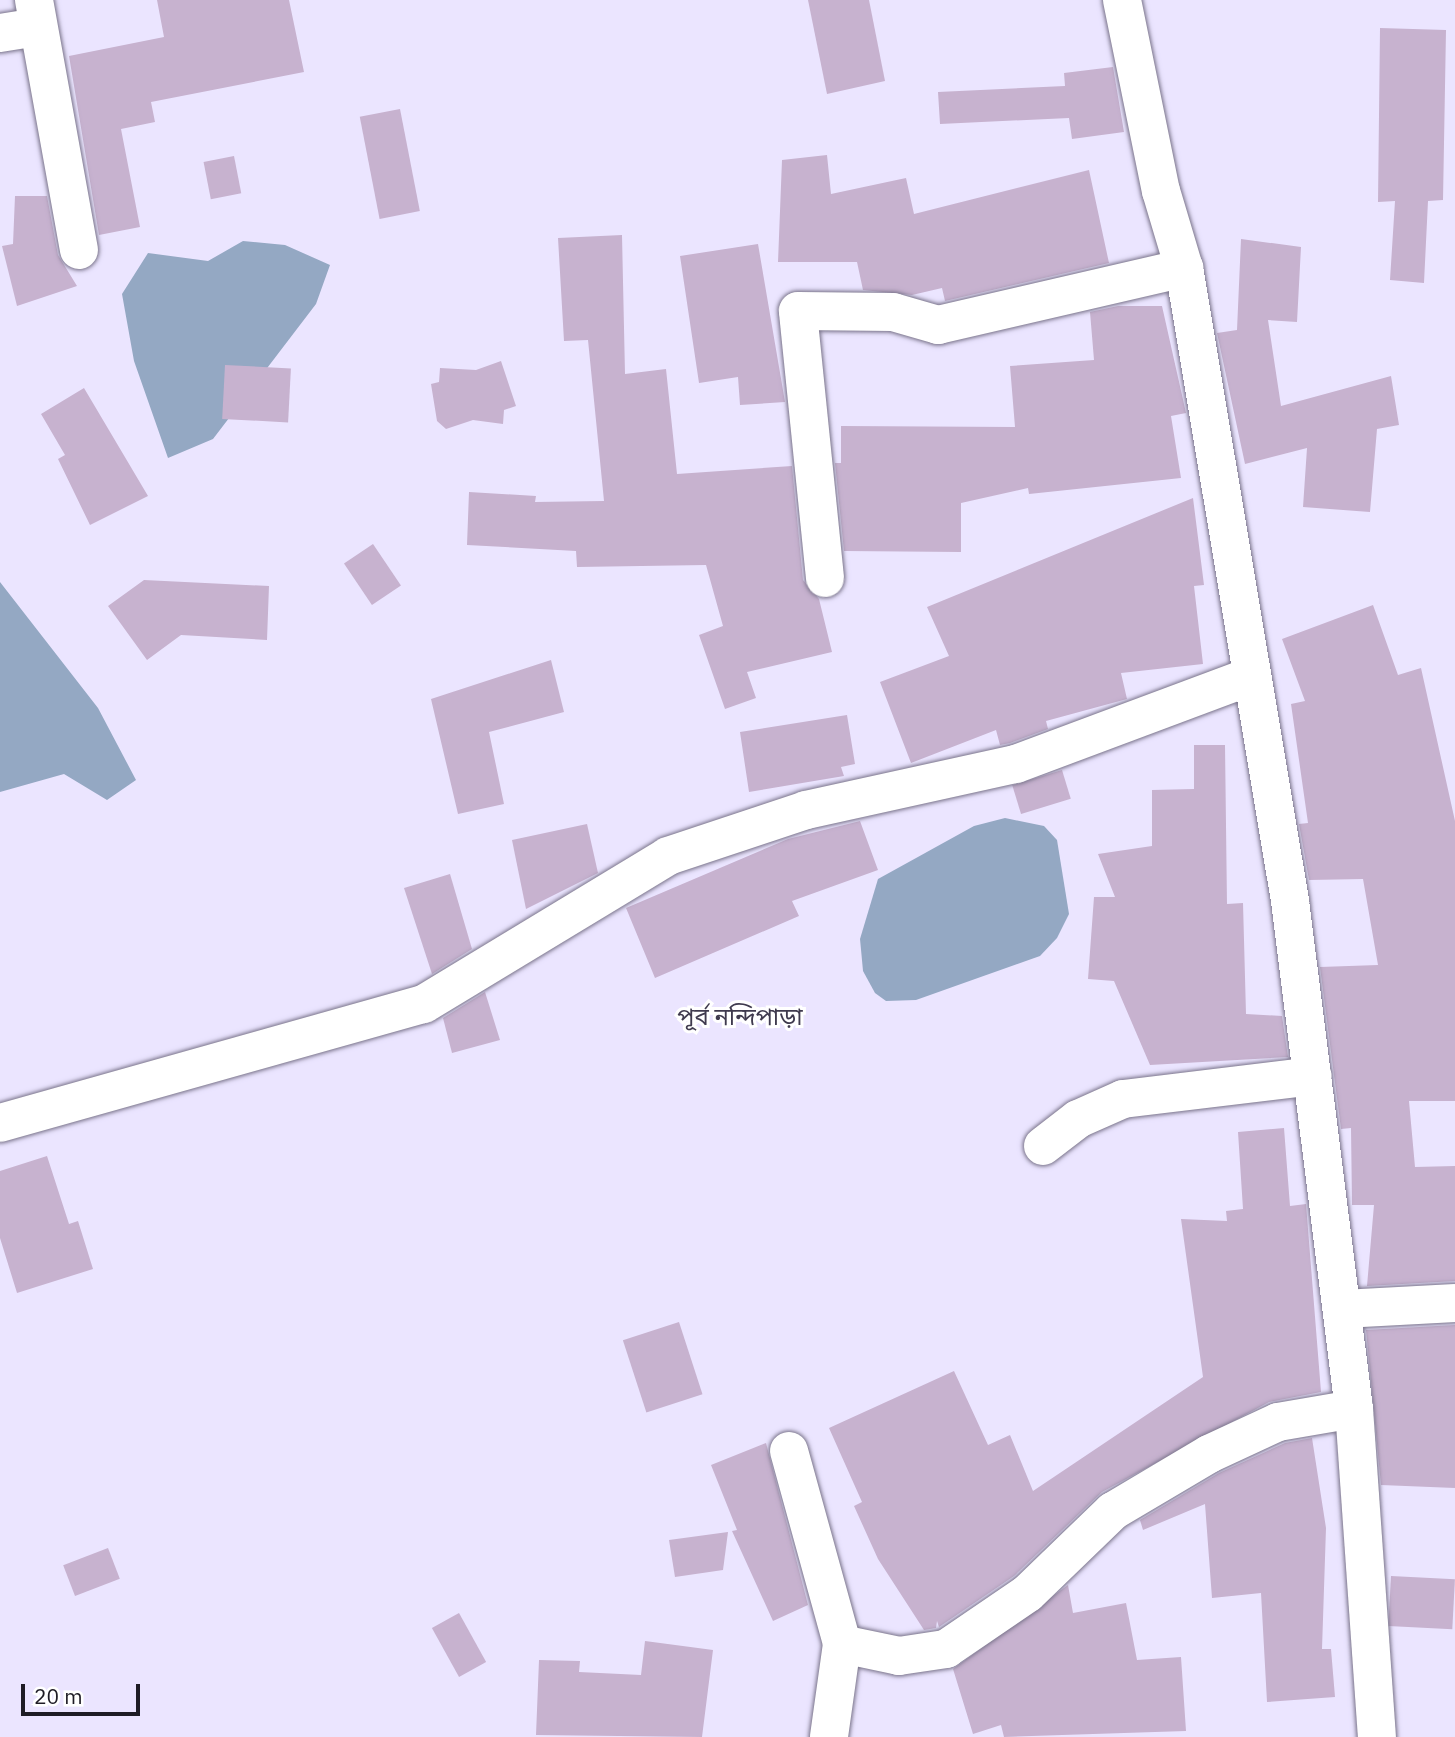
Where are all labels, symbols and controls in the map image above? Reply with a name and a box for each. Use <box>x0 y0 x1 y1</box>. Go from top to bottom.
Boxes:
district label: পূর্ব নন্দিপাড়া <box>677 1003 803 1031</box>
scale bar <box>24 1670 144 1714</box>
text: 20 m <box>34 1682 83 1710</box>

